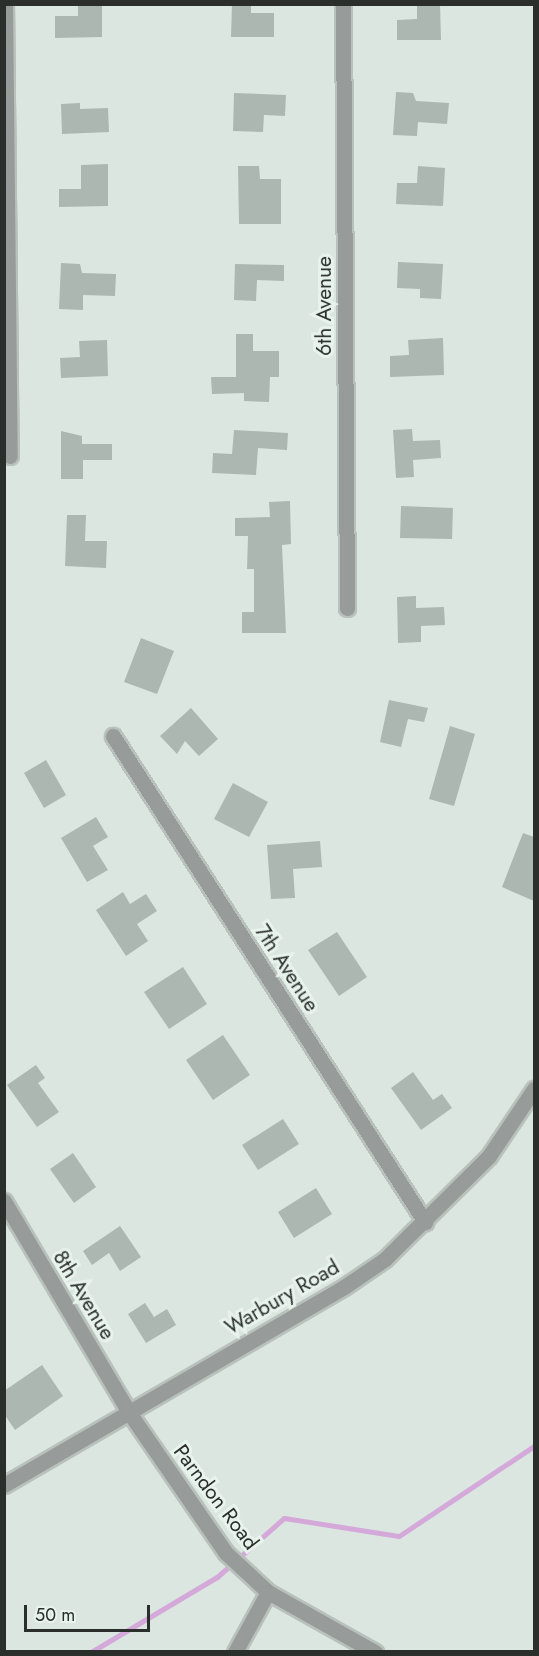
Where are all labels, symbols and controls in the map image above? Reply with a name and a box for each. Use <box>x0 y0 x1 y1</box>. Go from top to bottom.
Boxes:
street label: 6th Avenue <box>311 256 337 356</box>
street label: 7th Avenue <box>250 920 324 1016</box>
street label: 8th Avenue <box>48 1246 120 1344</box>
street label: Warbury Road <box>220 1254 344 1340</box>
street label: Parndon Road <box>168 1439 264 1555</box>
scale bar <box>27 1593 153 1631</box>
text: 50 m <box>35 1602 75 1628</box>

